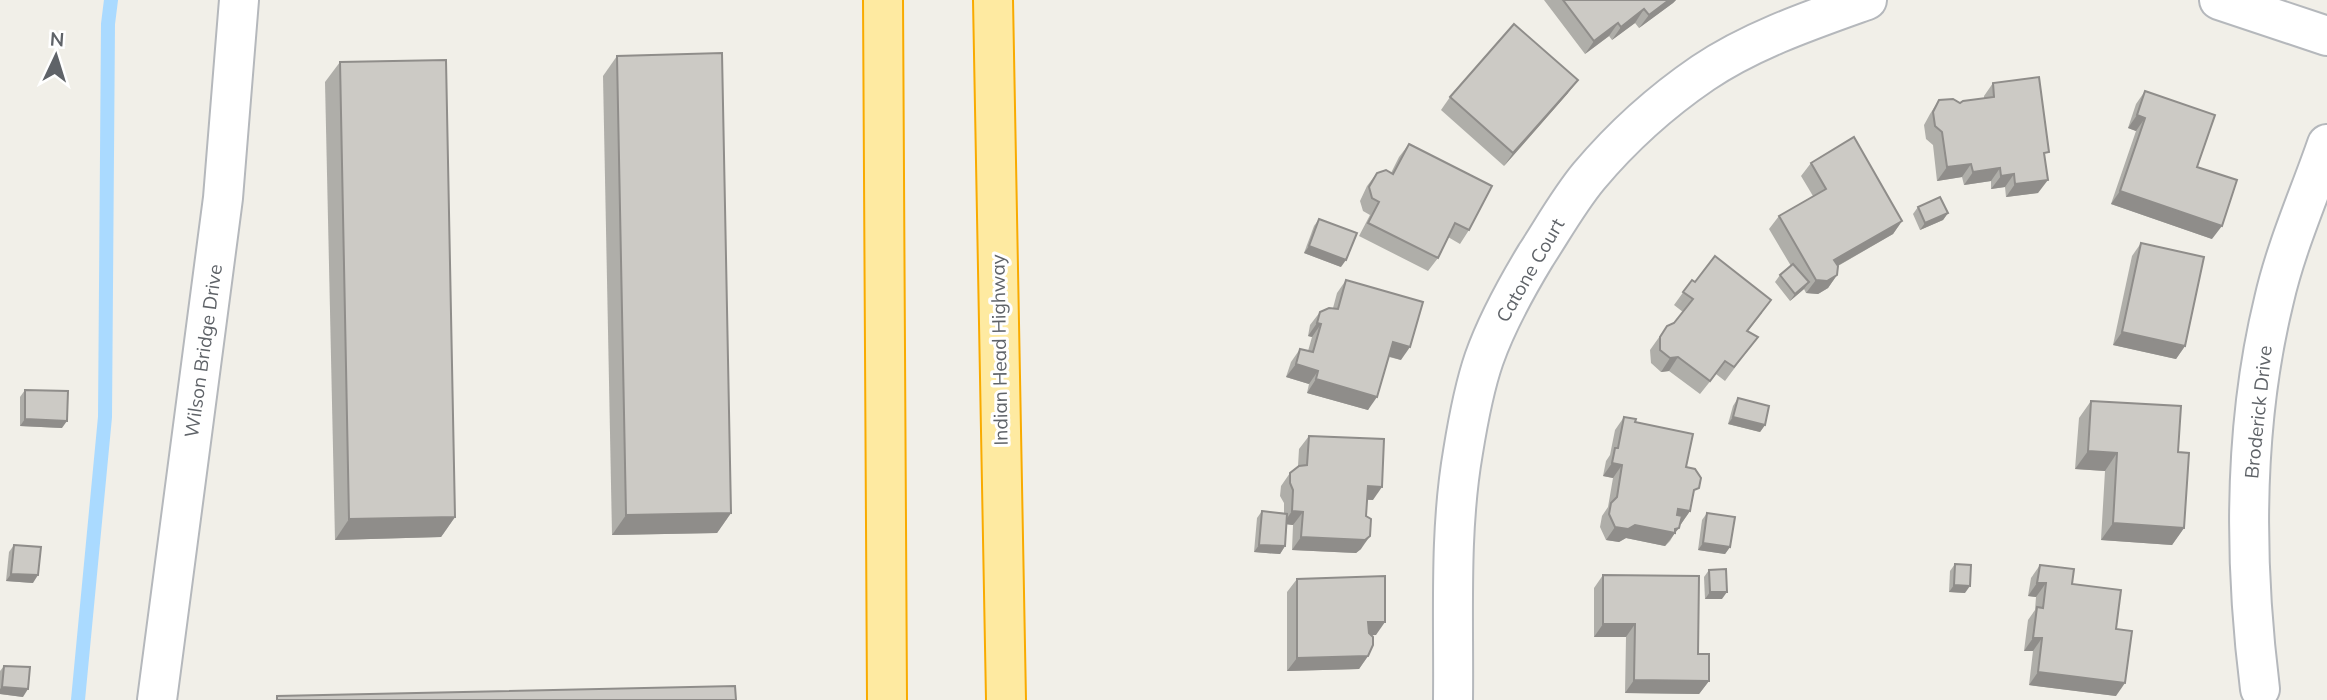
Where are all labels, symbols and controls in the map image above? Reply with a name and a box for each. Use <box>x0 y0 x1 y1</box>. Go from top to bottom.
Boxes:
north arrow <box>21 21 91 91</box>
text: N <box>49 27 65 52</box>
street label: Catone Court <box>1491 213 1570 326</box>
street label: Indian Head Highway <box>985 254 1013 446</box>
street label: Wilson Bridge Drive <box>179 263 227 439</box>
street label: Broderick Drive <box>2239 344 2277 480</box>

